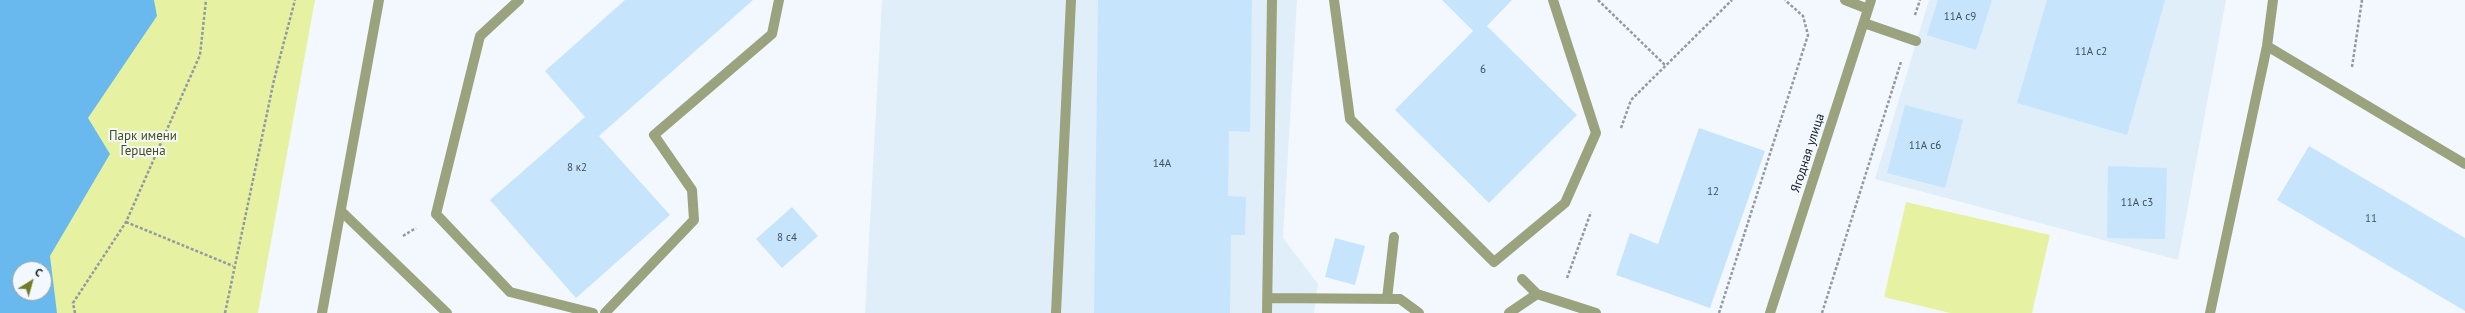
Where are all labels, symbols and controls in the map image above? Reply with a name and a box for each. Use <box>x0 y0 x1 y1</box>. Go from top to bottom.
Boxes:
house number: 11А с9 <box>1944 10 1976 24</box>
house number: 11А с2 <box>2075 45 2107 59</box>
house number: 6 <box>1480 63 1486 77</box>
street label: Ягодная улица <box>1788 112 1828 194</box>
park label: Парк имени Герцена <box>109 128 177 159</box>
house number: 11А с6 <box>1909 139 1941 153</box>
house number: 14А <box>1153 157 1171 171</box>
house number: 8 к2 <box>567 161 587 175</box>
house number: 12 <box>1707 185 1719 199</box>
house number: 11А с3 <box>2121 196 2153 210</box>
house number: 11 <box>2365 212 2377 226</box>
house number: 8 с4 <box>777 231 797 245</box>
north arrow <box>12 261 52 301</box>
text: С <box>32 265 45 280</box>

